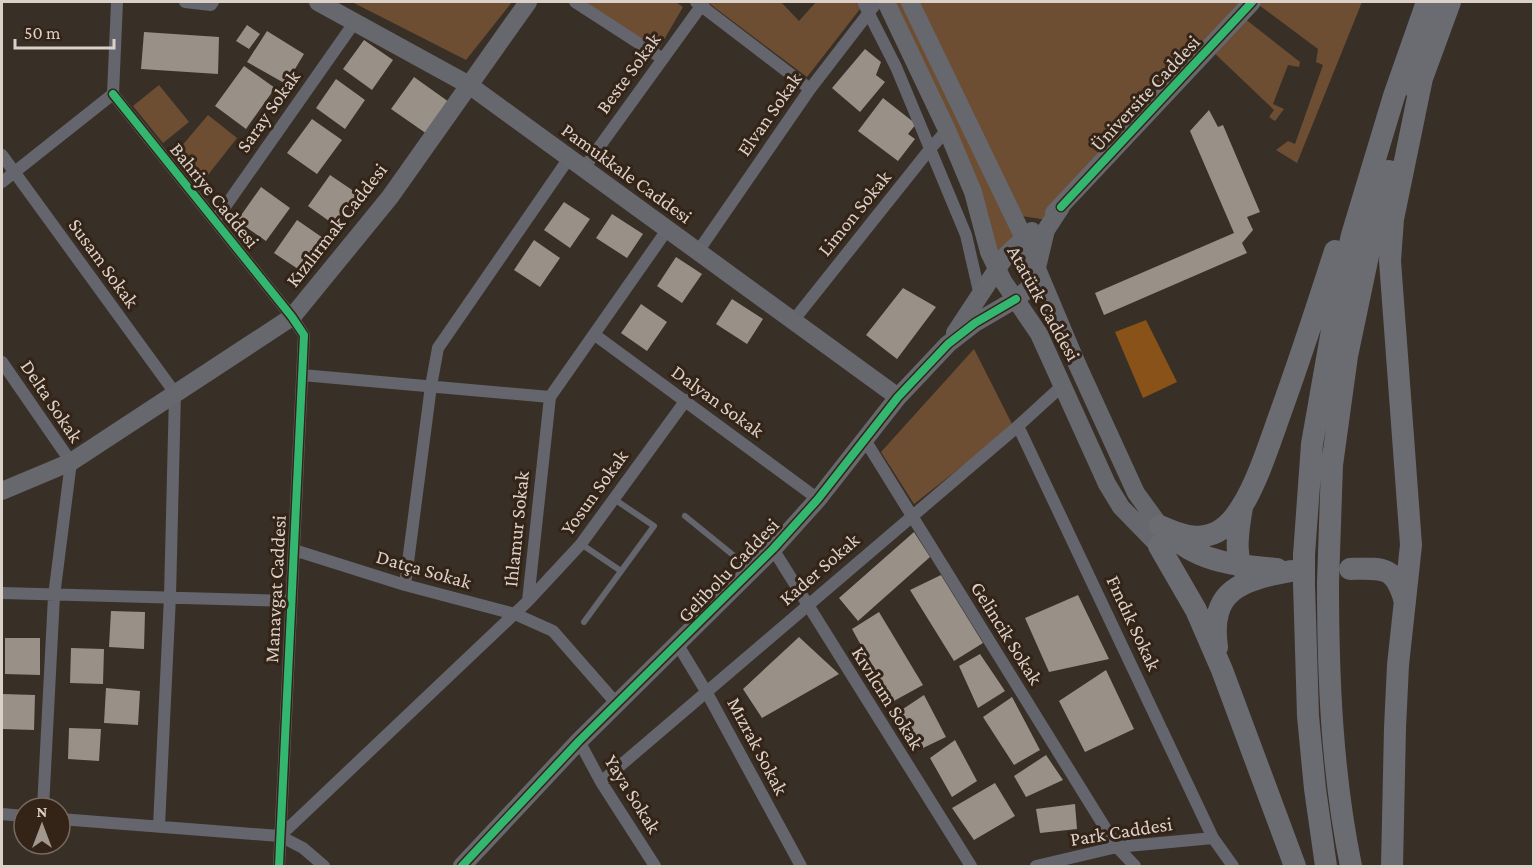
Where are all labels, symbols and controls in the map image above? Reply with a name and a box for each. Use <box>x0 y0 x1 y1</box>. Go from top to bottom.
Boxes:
scale bar <box>15 12 114 50</box>
text: 50 m <box>24 23 61 43</box>
street label: Beste Sokak <box>591 28 665 118</box>
street label: Üniversite Caddesi <box>1086 31 1204 155</box>
street label: Saray Sokak <box>232 65 305 157</box>
street label: Elvan Sokak <box>732 68 806 160</box>
street label: Pamukkale Caddesi <box>558 118 696 228</box>
street label: Bahriye Caddesi <box>165 138 264 253</box>
street label: Kızılırmak Caddesi <box>281 159 391 291</box>
street label: Limon Sokak <box>813 166 895 260</box>
street label: Susam Sokak <box>64 214 144 312</box>
street label: Atatürk Caddesi <box>1003 242 1085 364</box>
street label: Delta Sokak <box>16 356 88 447</box>
street label: Dalyan Sokak <box>667 360 769 443</box>
street label: Yosun Sokak <box>556 445 632 539</box>
street label: Ihlamur Sokak <box>499 470 533 588</box>
street label: Gelibolu Caddesi <box>673 514 783 626</box>
street label: Manavgat Caddesi <box>260 515 291 663</box>
street label: Kader Sokak <box>775 528 864 610</box>
street label: Datça Sokak <box>374 545 475 594</box>
street label: Fındık Sokak <box>1102 572 1166 674</box>
street label: Gelincik Sokak <box>967 578 1048 689</box>
street label: Kıvılcım Sokak <box>848 642 929 754</box>
street label: Mızrak Sokak <box>723 694 793 799</box>
street label: Yaya Sokak <box>599 751 666 838</box>
north arrow <box>12 796 72 856</box>
text: N <box>37 803 48 820</box>
street label: Park Caddesi <box>1068 812 1174 850</box>

